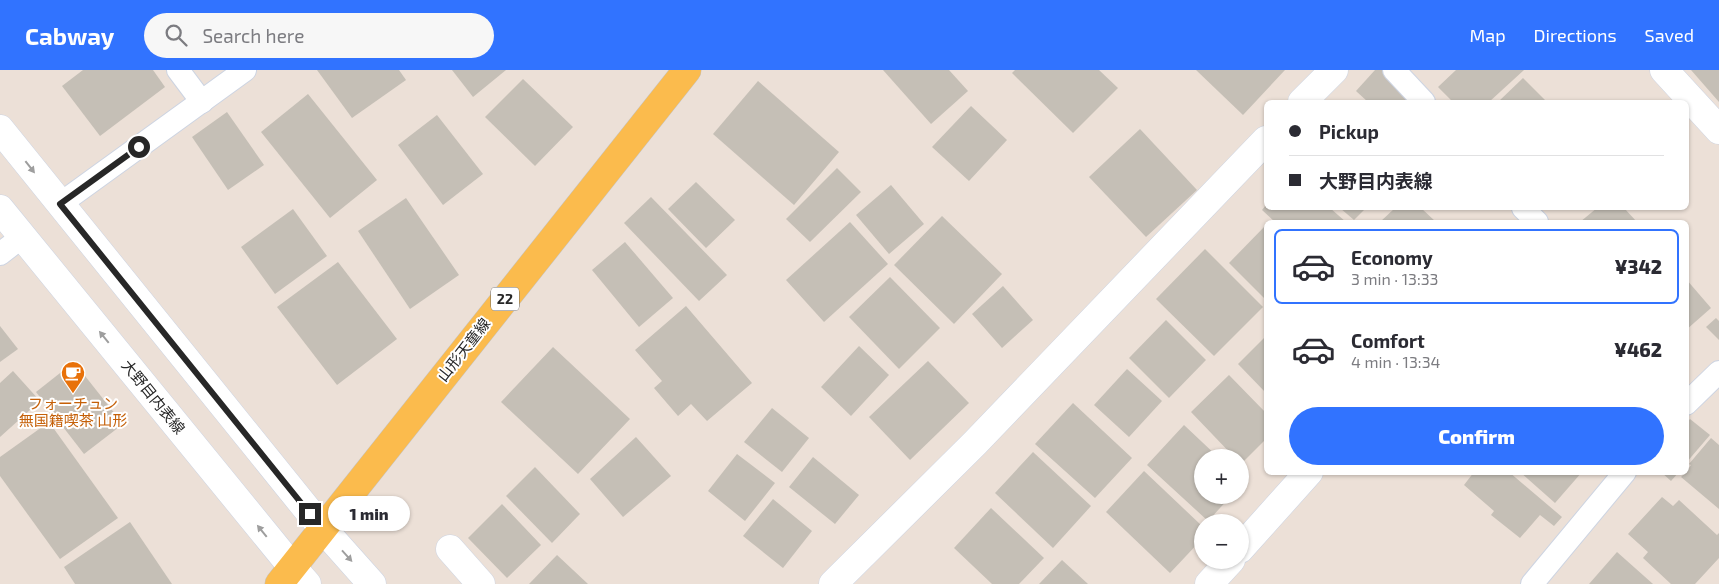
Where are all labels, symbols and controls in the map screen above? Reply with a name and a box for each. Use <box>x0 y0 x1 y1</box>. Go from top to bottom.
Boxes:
search box <box>144 13 494 58</box>
text: Cabway <box>25 21 114 50</box>
icon: search <box>162 21 190 49</box>
text: Search here <box>202 24 304 47</box>
text: Map <box>1469 24 1506 46</box>
text: Directions <box>1534 24 1617 46</box>
text: Saved <box>1645 24 1694 46</box>
text: Pickup <box>1319 120 1379 143</box>
route start <box>128 136 150 158</box>
one-way arrow <box>25 160 36 173</box>
text: 大野目内表線 <box>1319 169 1433 192</box>
icon: car <box>1291 244 1336 289</box>
text: Economy <box>1351 246 1433 269</box>
text: ¥342 <box>1614 255 1662 278</box>
text: 3 min · 13:33 <box>1351 269 1439 288</box>
road number: 22 <box>491 288 519 310</box>
street label: 山形天童線 <box>433 314 493 384</box>
icon: car <box>1291 327 1336 372</box>
text: Comfort <box>1351 329 1425 352</box>
one-way arrow <box>98 331 109 344</box>
text: ¥462 <box>1614 338 1662 361</box>
text: 4 min · 13:34 <box>1351 352 1440 371</box>
street label: 大野目内表線 <box>118 356 189 437</box>
cafe icon: フォーチュン 無国籍喫茶 山形 <box>60 360 86 394</box>
place label: フォーチュン 無国籍喫茶 山形 <box>19 394 127 429</box>
button: Confirm <box>1289 407 1664 465</box>
map controls <box>1194 449 1249 569</box>
button: + <box>1194 449 1249 504</box>
callout: 1 min <box>328 496 410 532</box>
route end <box>299 503 321 525</box>
text: 1 min <box>349 504 389 523</box>
button: − <box>1194 514 1249 569</box>
one-way arrow <box>256 524 267 537</box>
one-way arrow <box>341 550 353 562</box>

